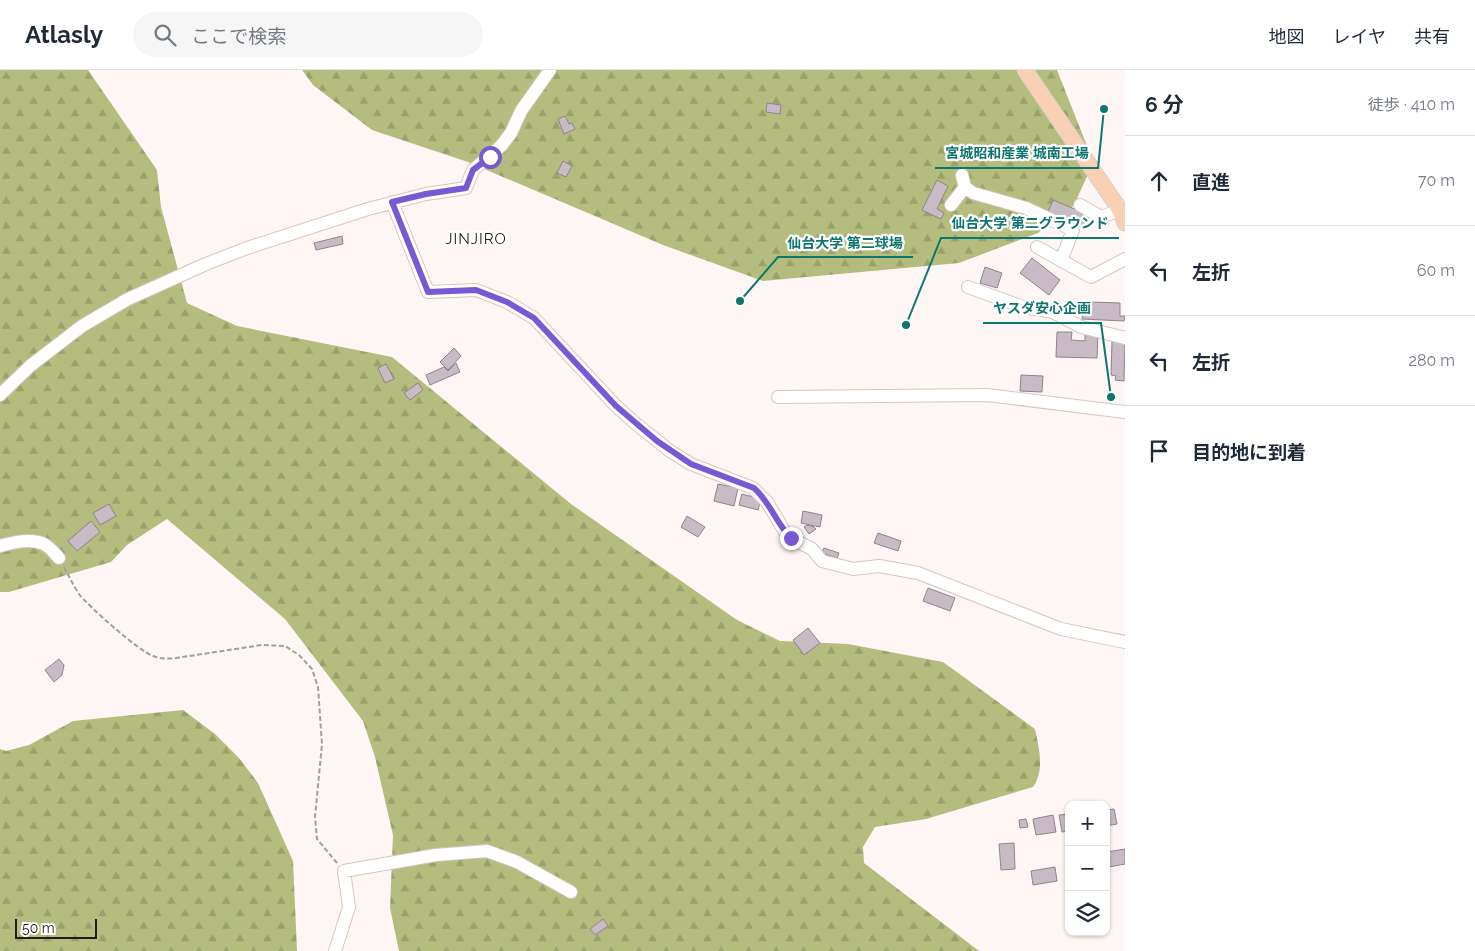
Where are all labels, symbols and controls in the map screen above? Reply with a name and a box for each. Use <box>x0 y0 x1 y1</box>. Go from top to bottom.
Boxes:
search box <box>133 12 483 57</box>
text: Atlasly <box>25 20 103 49</box>
icon: search <box>151 21 179 49</box>
text: ここで検索 <box>191 25 286 47</box>
text: 地図 <box>1269 26 1305 47</box>
text: レイヤ <box>1333 26 1386 47</box>
text: 共有 <box>1414 26 1450 47</box>
text: 6 分 <box>1145 92 1184 117</box>
text: 徒歩 · 410 m <box>1368 95 1455 114</box>
callout: 宮城昭和産業 城南工場 <box>935 139 1098 168</box>
text: 宮城昭和産業 城南工場 <box>945 145 1089 161</box>
route start <box>479 146 502 169</box>
icon: ahead <box>1145 167 1173 195</box>
text: 直進 <box>1192 171 1230 193</box>
text: 70 m <box>1418 171 1455 190</box>
callout: 仙台大学 第二グラウンド <box>941 209 1119 238</box>
text: 仙台大学 第二グラウンド <box>951 215 1109 231</box>
callout: 仙台大学 第二球場 <box>778 228 913 257</box>
district label: JINJIRO <box>445 230 507 248</box>
text: 仙台大学 第二球場 <box>787 235 903 251</box>
icon: left <box>1145 257 1173 285</box>
text: 左折 <box>1192 261 1230 283</box>
text: 60 m <box>1417 261 1455 280</box>
callout: ヤスダ安心企画 <box>983 294 1101 323</box>
text: ヤスダ安心企画 <box>993 300 1091 316</box>
icon: left <box>1145 347 1173 375</box>
text: 左折 <box>1192 351 1230 373</box>
text: 280 m <box>1409 351 1455 370</box>
icon: arrive <box>1145 437 1173 465</box>
text: 目的地に到着 <box>1192 441 1306 463</box>
route end <box>780 527 803 550</box>
map controls <box>1065 801 1110 936</box>
button: + <box>1065 801 1110 846</box>
button: − <box>1065 846 1110 891</box>
button: layers <box>1065 891 1110 936</box>
scale bar <box>15 916 98 939</box>
text: 50 m <box>22 920 55 936</box>

